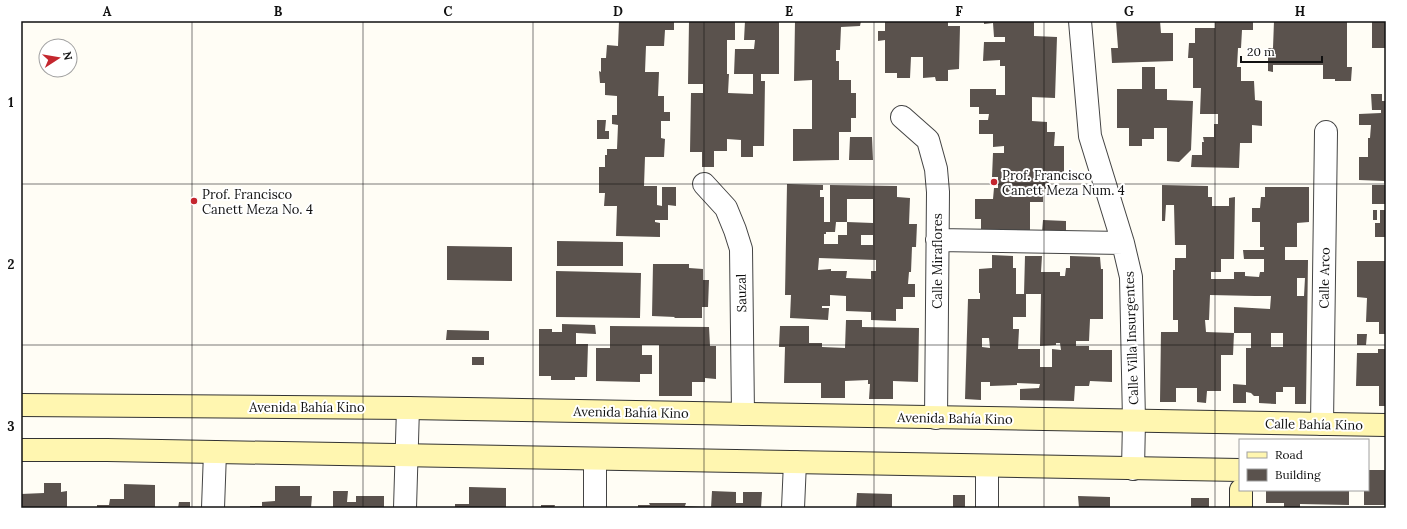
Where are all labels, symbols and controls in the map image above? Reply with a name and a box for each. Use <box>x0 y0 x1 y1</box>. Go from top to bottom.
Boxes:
text: A <box>103 3 112 20</box>
text: B <box>274 3 283 20</box>
text: C <box>444 3 453 20</box>
text: D <box>613 3 623 20</box>
text: E <box>785 3 793 20</box>
text: F <box>955 3 963 20</box>
text: G <box>1124 3 1134 20</box>
text: H <box>1295 3 1305 20</box>
north arrow <box>38 38 78 78</box>
scale bar <box>1241 38 1322 64</box>
text: 20 m <box>1247 44 1275 59</box>
text: N <box>60 50 76 62</box>
text: 1 <box>8 94 14 111</box>
place label: Prof. Francisco Canett Meza Num. 4 <box>1002 167 1125 199</box>
marker: Prof. Francisco Canett Meza Num. 4 <box>989 177 999 187</box>
place label: Prof. Francisco Canett Meza No. 4 <box>202 186 313 218</box>
marker: Prof. Francisco Canett Meza No. 4 <box>189 196 199 206</box>
street label: Calle Miraflores <box>929 213 946 309</box>
street label: Calle Arco <box>1315 247 1334 309</box>
text: 2 <box>8 256 15 273</box>
street label: Calle Villa Insurgentes <box>1121 271 1142 405</box>
street label: Sauzal <box>733 273 750 312</box>
street label: Avenida Bahía Kino <box>248 399 365 416</box>
street label: Avenida Bahía Kino <box>572 403 689 422</box>
street label: Avenida Bahía Kino <box>896 409 1013 428</box>
street label: Calle Bahía Kino <box>1265 415 1363 434</box>
text: 3 <box>7 418 15 435</box>
legend <box>1239 439 1369 491</box>
text: Road <box>1275 447 1303 462</box>
text: Building <box>1275 467 1321 482</box>

